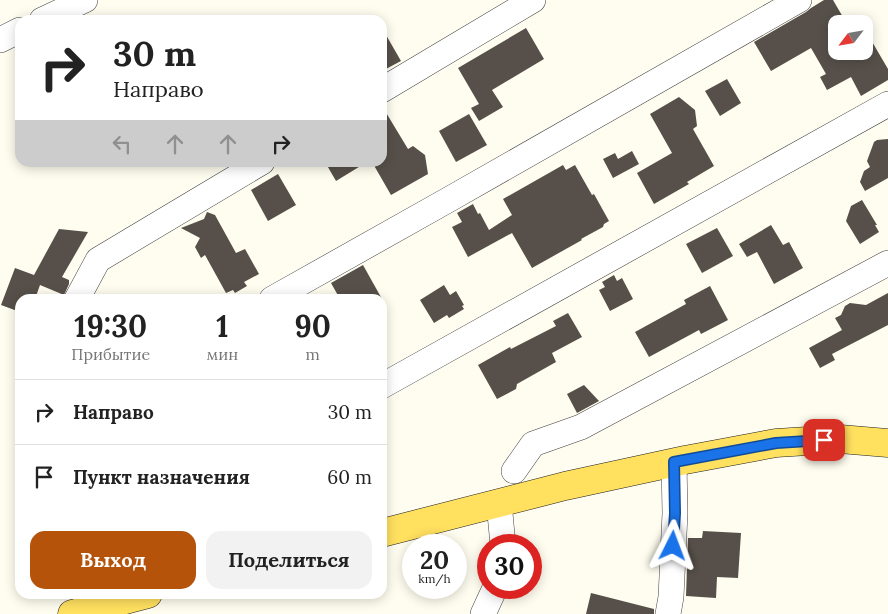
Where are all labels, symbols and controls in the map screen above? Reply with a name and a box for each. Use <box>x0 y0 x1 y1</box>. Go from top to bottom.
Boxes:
north arrow <box>828 15 872 60</box>
map controls <box>828 15 873 60</box>
text: 30 m <box>113 31 196 76</box>
icon: right <box>30 35 95 100</box>
text: Направо <box>113 75 204 103</box>
icon: left <box>108 130 136 158</box>
icon: ahead <box>161 130 189 158</box>
icon: ahead <box>214 130 242 158</box>
icon: right <box>267 130 295 158</box>
text: 19:30 <box>74 307 147 345</box>
text: 1 <box>216 307 228 345</box>
text: 90 <box>294 307 331 345</box>
text: Прибытие <box>71 344 150 364</box>
text: мин <box>206 344 238 364</box>
text: m <box>305 344 320 364</box>
icon: right <box>30 398 58 426</box>
text: Направо <box>73 400 154 424</box>
text: 30 m <box>328 400 372 424</box>
pin <box>803 419 845 461</box>
icon: arrive <box>810 426 838 454</box>
icon: arrive <box>30 463 58 491</box>
text: Пункт назначения <box>73 465 250 489</box>
text: 60 m <box>327 465 372 489</box>
position arrow <box>646 519 698 571</box>
button: Выход <box>30 531 196 589</box>
button: Поделиться <box>206 531 372 589</box>
speed limit sign: 30 <box>477 534 542 599</box>
text: 20 <box>420 544 449 576</box>
text: km/h <box>418 571 451 586</box>

